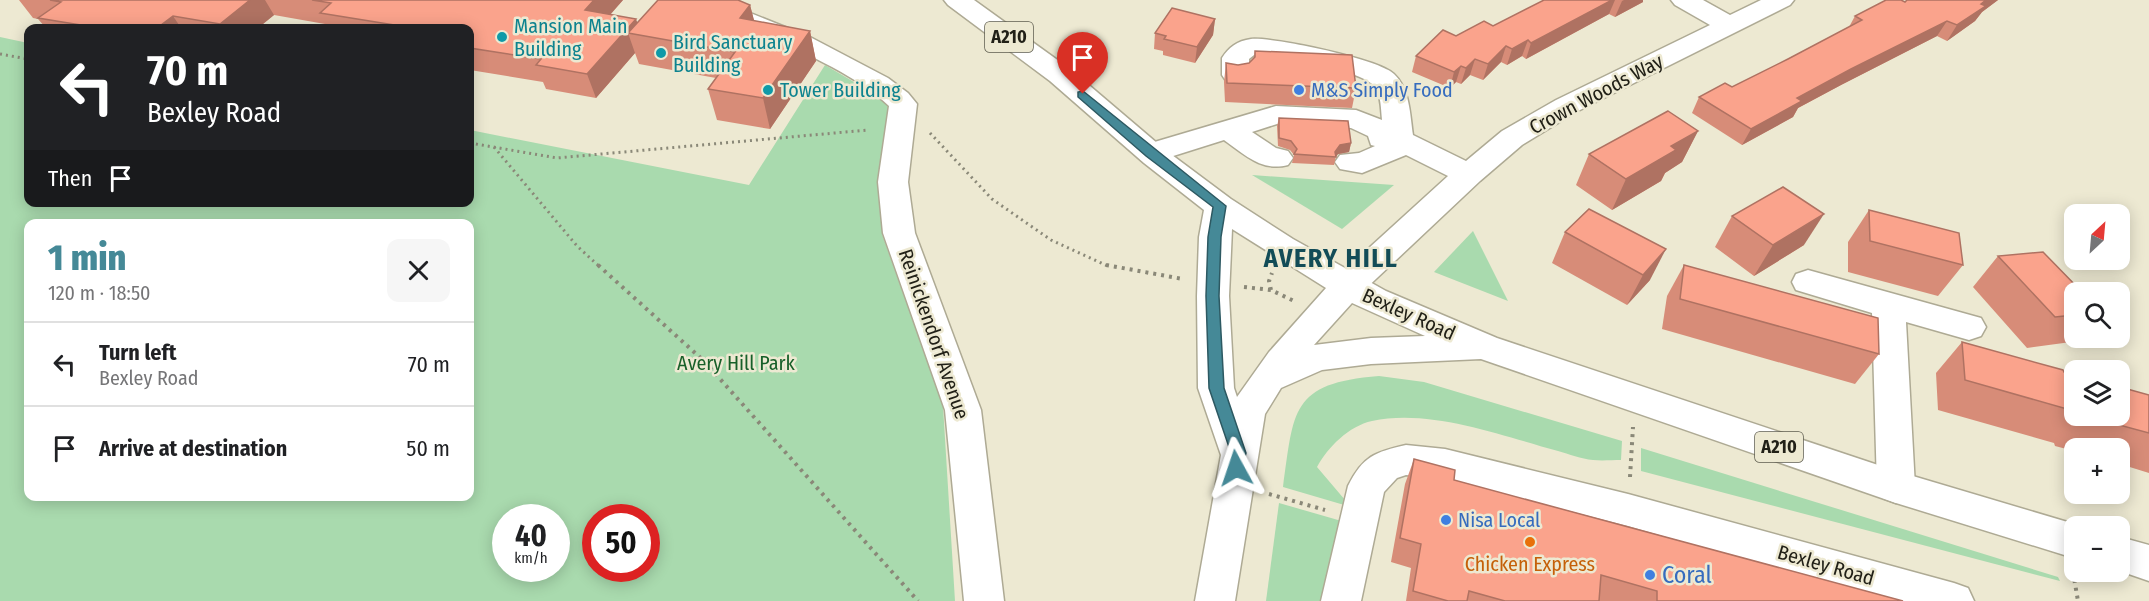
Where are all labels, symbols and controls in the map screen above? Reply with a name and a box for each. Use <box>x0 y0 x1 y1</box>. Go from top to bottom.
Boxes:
place label: Mansion Main Building <box>514 14 628 61</box>
road number: A210 <box>985 22 1033 52</box>
marker: Mansion Main Building <box>495 30 509 44</box>
place label: Bird Sanctuary Building <box>673 30 792 77</box>
pin <box>1057 32 1108 94</box>
icon: arrive <box>1066 41 1099 74</box>
text: 70 m <box>147 46 228 96</box>
marker: Bird Sanctuary Building <box>654 46 668 60</box>
icon: left <box>48 48 126 126</box>
street label: Crown Woods Way <box>1525 49 1667 139</box>
place label: Tower Building <box>780 78 901 102</box>
place label: M&S Simply Food <box>1311 78 1453 102</box>
marker: Tower Building <box>761 83 775 97</box>
marker: M&S Simply Food <box>1292 83 1306 97</box>
text: Bexley Road <box>147 97 281 129</box>
icon: arrive <box>104 162 137 195</box>
text: Then <box>48 165 92 192</box>
north arrow <box>2064 204 2130 270</box>
map controls <box>2064 204 2130 582</box>
text: 1 min <box>48 236 126 280</box>
button: close <box>387 239 450 302</box>
district label: AVERY HILL <box>1263 243 1398 274</box>
street label: Reinickendorf Avenue <box>894 246 974 422</box>
text: 120 m · 18:50 <box>48 281 150 305</box>
button: search <box>2064 282 2130 348</box>
street label: Bexley Road <box>1359 283 1459 345</box>
text: Turn left <box>99 339 177 366</box>
icon: left <box>48 348 81 381</box>
text: 70 m <box>408 351 450 378</box>
park label: Avery Hill Park <box>677 351 796 375</box>
button: layers <box>2064 360 2130 426</box>
text: Bexley Road <box>99 366 198 390</box>
icon: arrive <box>48 432 81 465</box>
road number: A210 <box>1755 432 1803 462</box>
text: Arrive at destination <box>99 435 287 462</box>
text: 50 m <box>406 435 450 462</box>
position arrow <box>1204 436 1268 500</box>
button: + <box>2064 438 2130 504</box>
speed limit sign: 50 <box>582 504 660 582</box>
place label: Nisa Local <box>1458 508 1540 532</box>
marker: Nisa Local <box>1439 513 1453 527</box>
button: − <box>2064 516 2130 582</box>
text: 40 <box>515 518 547 554</box>
marker: Chicken Express <box>1523 535 1537 549</box>
street label: Bexley Road <box>1775 540 1877 590</box>
text: km/h <box>514 549 548 567</box>
place label: Chicken Express <box>1465 552 1595 576</box>
place label: Coral <box>1662 561 1712 589</box>
marker: Coral <box>1643 568 1657 582</box>

